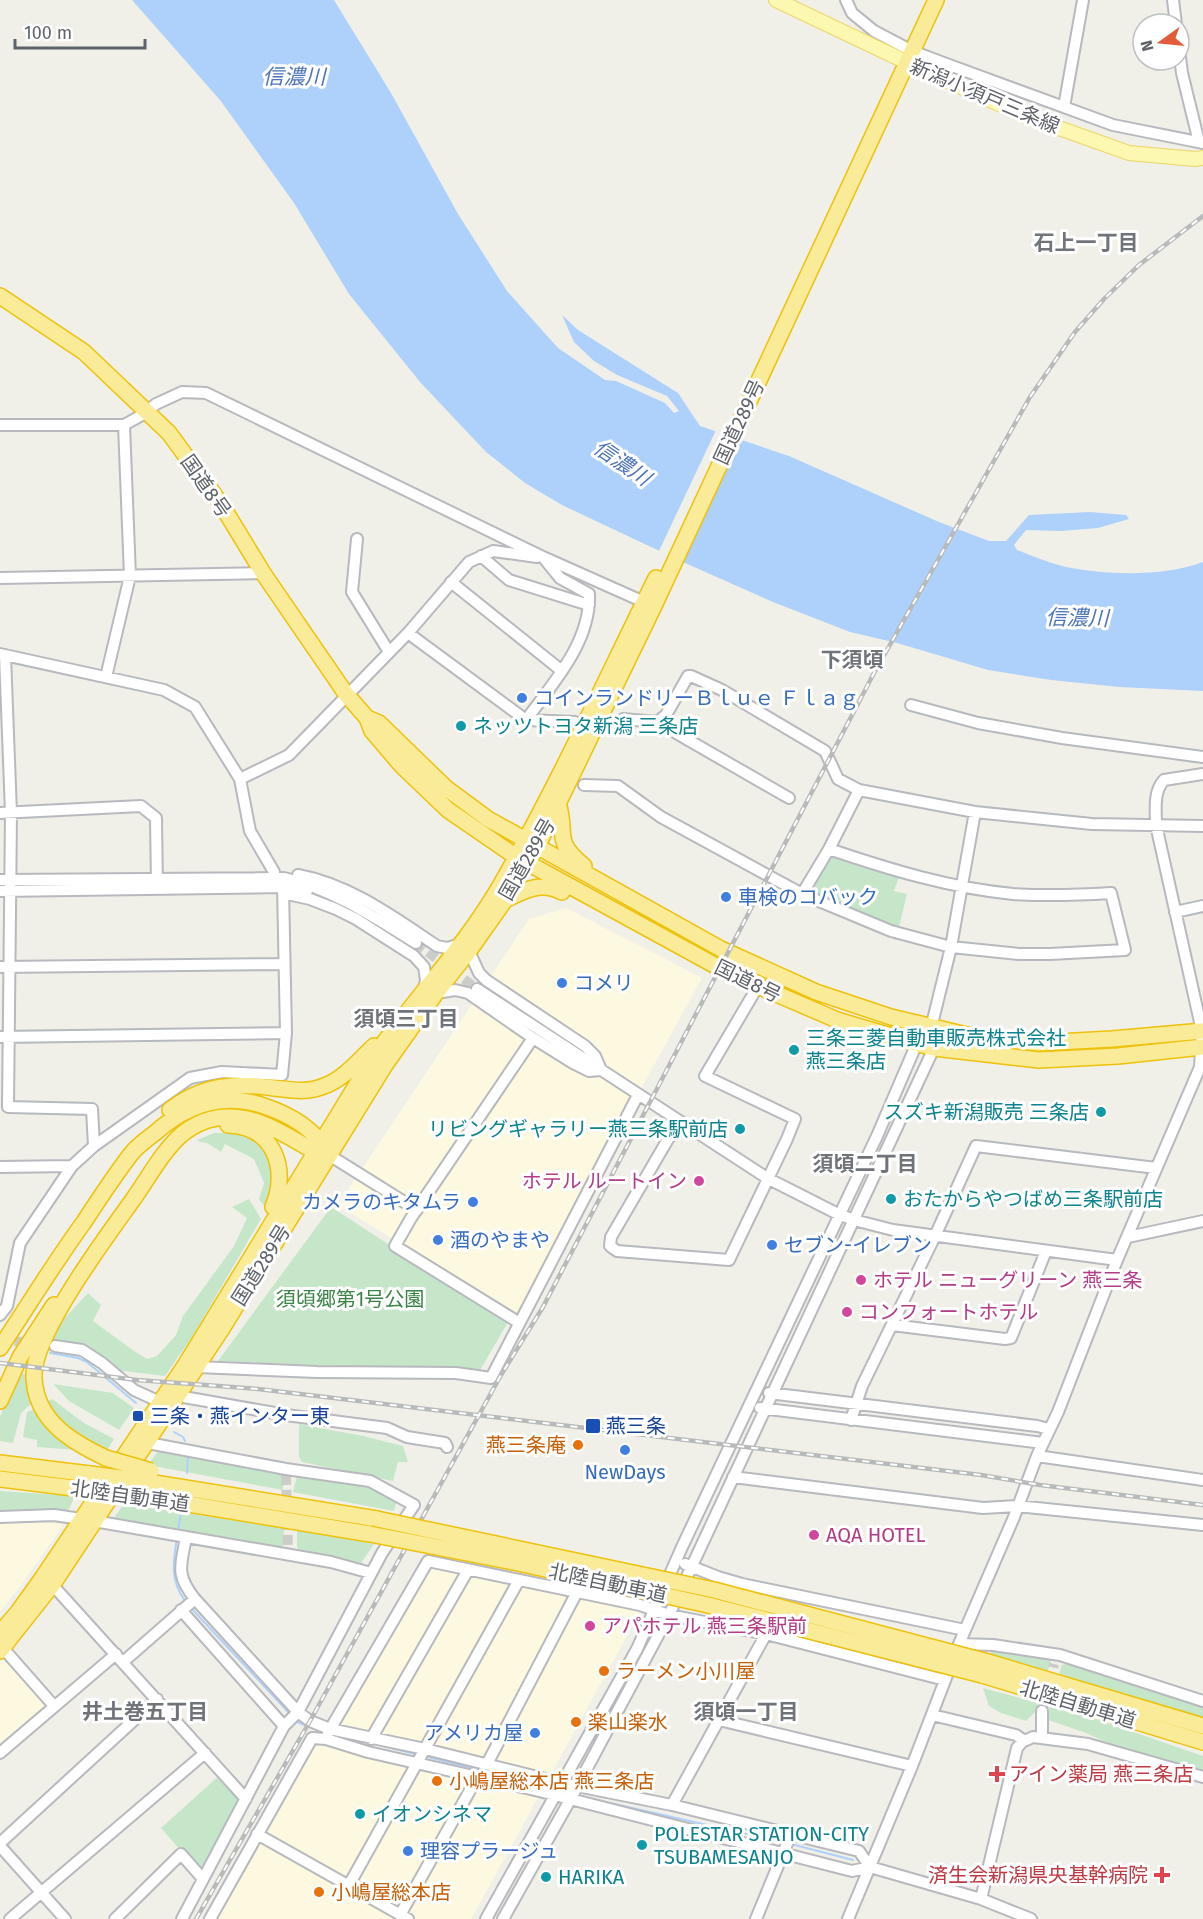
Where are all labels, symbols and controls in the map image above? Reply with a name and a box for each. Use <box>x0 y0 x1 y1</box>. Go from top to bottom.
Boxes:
scale bar <box>15 12 146 50</box>
north arrow <box>1131 12 1191 72</box>
text: 100 m <box>24 22 72 44</box>
text: N <box>1136 38 1158 53</box>
street label: 新潟小須戸三条線 <box>907 54 1063 138</box>
water label: 信濃川 <box>263 64 327 90</box>
district label: 石上一丁目 <box>1034 230 1139 256</box>
street label: 国道289号 <box>709 376 769 468</box>
water label: 信濃川 <box>589 435 657 493</box>
street label: 国道8号 <box>176 450 236 522</box>
water label: 信濃川 <box>1045 604 1111 632</box>
district label: 下須頃 <box>821 647 884 673</box>
place label: コインランドリーＢｌｕｅ Ｆｌａｇ <box>534 686 859 710</box>
marker: コインランドリーＢｌｕｅ Ｆｌａｇ <box>515 691 529 705</box>
place label: ネッツトヨタ新潟 三条店 <box>473 714 698 738</box>
marker: ネッツトヨタ新潟 三条店 <box>454 719 468 733</box>
street label: 国道289号 <box>494 814 560 904</box>
place label: 車検のコバック <box>738 885 878 909</box>
marker: 車検のコバック <box>719 890 733 904</box>
street label: 国道8号 <box>711 955 785 1007</box>
place label: コメリ <box>574 971 634 995</box>
marker: コメリ <box>555 976 569 990</box>
district label: 須頃三丁目 <box>354 1006 459 1032</box>
place label: 三条三菱自動車販売株式会社 燕三条店 <box>806 1026 1066 1073</box>
marker: 三条三菱自動車販売株式会社 燕三条店 <box>787 1043 801 1057</box>
place label: スズキ新潟販売 三条店 <box>884 1100 1089 1124</box>
marker: スズキ新潟販売 三条店 <box>1094 1105 1108 1119</box>
place label: リビングギャラリー燕三条駅前店 <box>428 1117 728 1141</box>
marker: リビングギャラリー燕三条駅前店 <box>733 1122 747 1136</box>
district label: 須頃二丁目 <box>813 1151 918 1177</box>
place label: ホテル ルートイン <box>522 1169 687 1193</box>
marker: ホテル ルートイン <box>692 1174 706 1188</box>
place label: おたからやつばめ三条駅前店 <box>903 1187 1163 1211</box>
place label: カメラのキタムラ <box>302 1190 461 1214</box>
marker: おたからやつばめ三条駅前店 <box>884 1192 898 1206</box>
marker: カメラのキタムラ <box>466 1195 480 1209</box>
street label: 国道289号 <box>227 1220 295 1310</box>
place label: 酒のやまや <box>450 1228 550 1252</box>
marker: 酒のやまや <box>431 1233 445 1247</box>
place label: セブン-イレブン <box>784 1233 932 1257</box>
marker: セブン-イレブン <box>765 1238 779 1252</box>
place label: ホテル ニューグリーン 燕三条 <box>873 1268 1143 1292</box>
marker: ホテル ニューグリーン 燕三条 <box>854 1273 868 1287</box>
park label: 須頃郷第1号公園 <box>276 1287 424 1311</box>
place label: コンフォートホテル <box>859 1300 1038 1324</box>
marker: コンフォートホテル <box>840 1305 854 1319</box>
place label: 三条・燕インター東 <box>150 1404 330 1428</box>
marker: 三条・燕インター東 <box>131 1409 145 1423</box>
place label: 燕三条 <box>606 1414 666 1438</box>
marker: 燕三条 <box>584 1417 602 1435</box>
place label: 燕三条庵 <box>486 1433 566 1457</box>
marker: 燕三条庵 <box>571 1438 585 1452</box>
marker: NewDays <box>618 1443 632 1457</box>
place label: NewDays <box>584 1460 666 1484</box>
street label: 北陸自動車道 <box>69 1476 191 1516</box>
place label: AQA HOTEL <box>826 1523 925 1547</box>
marker: AQA HOTEL <box>807 1528 821 1542</box>
street label: 北陸自動車道 <box>547 1559 669 1607</box>
place label: アパホテル 燕三条駅前 <box>602 1614 807 1638</box>
marker: アパホテル 燕三条駅前 <box>583 1619 597 1633</box>
place label: ラーメン小川屋 <box>616 1659 755 1683</box>
marker: ラーメン小川屋 <box>597 1664 611 1678</box>
street label: 北陸自動車道 <box>1017 1675 1139 1733</box>
district label: 井土巻五丁目 <box>82 1699 208 1725</box>
district label: 須頃一丁目 <box>694 1699 799 1725</box>
place label: 楽山楽水 <box>588 1710 668 1734</box>
marker: 楽山楽水 <box>569 1715 583 1729</box>
place label: アメリカ屋 <box>424 1721 523 1745</box>
marker: アメリカ屋 <box>528 1726 542 1740</box>
place label: アイン薬局 燕三条店 <box>1009 1762 1193 1786</box>
marker: アイン薬局 燕三条店 <box>990 1767 1004 1781</box>
place label: 小嶋屋総本店 燕三条店 <box>449 1769 654 1793</box>
marker: 小嶋屋総本店 燕三条店 <box>430 1774 444 1788</box>
place label: イオンシネマ <box>372 1802 492 1826</box>
marker: イオンシネマ <box>353 1807 367 1821</box>
place label: POLESTAR STATION-CITY TSUBAMESANJO <box>654 1822 869 1869</box>
marker: POLESTAR STATION-CITY TSUBAMESANJO <box>635 1838 649 1852</box>
place label: 理容プラージュ <box>420 1839 558 1863</box>
marker: 理容プラージュ <box>401 1844 415 1858</box>
place label: 済生会新潟県央基幹病院 <box>928 1863 1148 1887</box>
place label: HARIKA <box>558 1865 625 1889</box>
marker: 済生会新潟県央基幹病院 <box>1153 1866 1171 1884</box>
marker: HARIKA <box>539 1870 553 1884</box>
place label: 小嶋屋総本店 <box>331 1880 451 1904</box>
marker: 小嶋屋総本店 <box>312 1885 326 1899</box>

